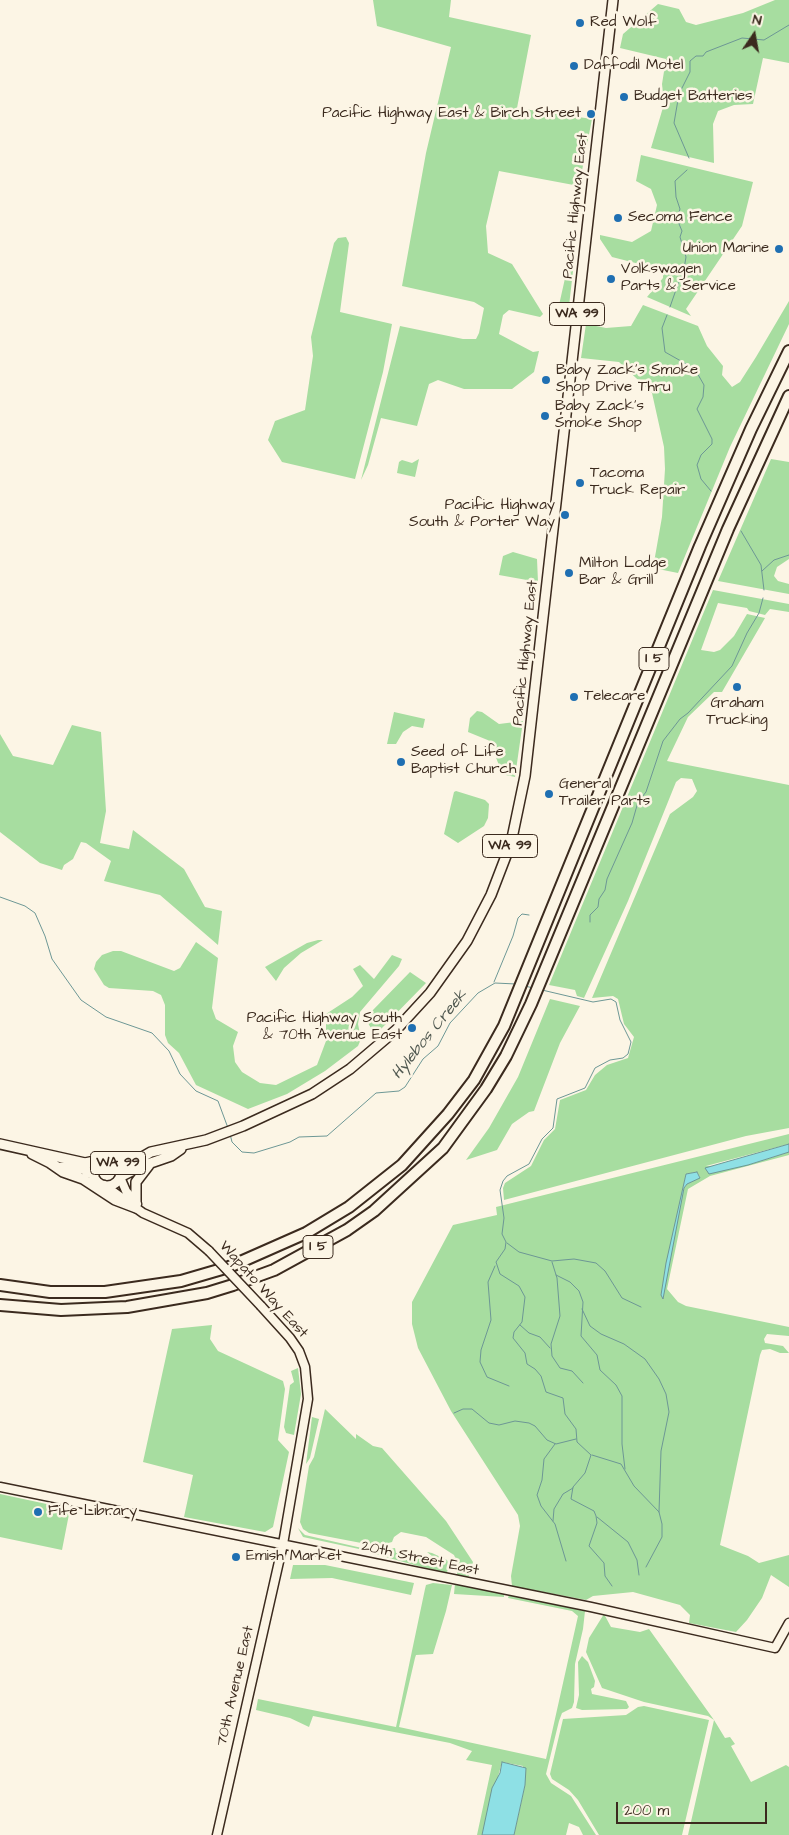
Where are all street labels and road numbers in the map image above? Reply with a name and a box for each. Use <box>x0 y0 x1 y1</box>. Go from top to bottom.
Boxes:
street label: Pacific Highway East <box>559 132 593 280</box>
road number: WA 99 <box>550 302 604 326</box>
street label: Pacific Highway East <box>509 579 543 727</box>
road number: I 5 <box>639 648 669 671</box>
road number: WA 99 <box>482 834 538 858</box>
road number: WA 99 <box>90 1152 146 1174</box>
road number: I 5 <box>303 1236 333 1258</box>
street label: Wapato Way East <box>215 1238 311 1342</box>
street label: 20th Street East <box>359 1538 481 1580</box>
street label: 70th Avenue East <box>213 1624 259 1748</box>

